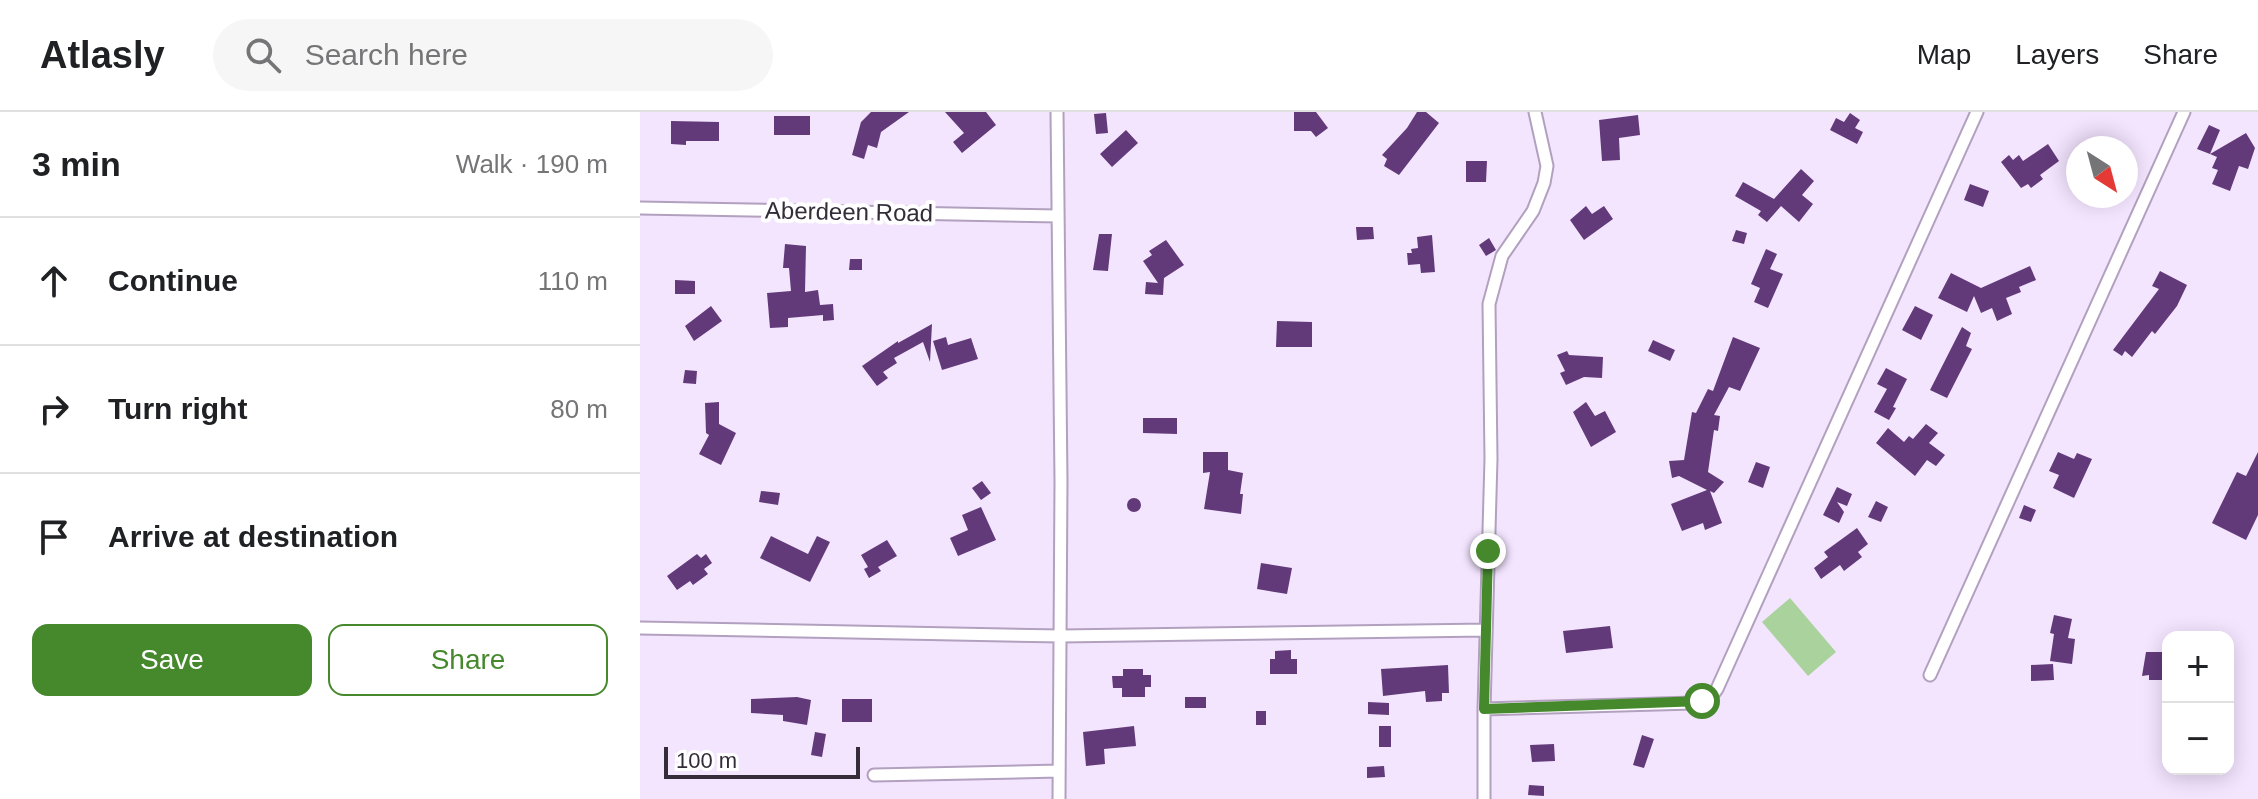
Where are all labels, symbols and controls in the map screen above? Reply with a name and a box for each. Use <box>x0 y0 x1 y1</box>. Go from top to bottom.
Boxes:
search box <box>213 19 773 91</box>
icon: search <box>241 33 285 77</box>
text: Atlasly <box>40 34 165 76</box>
text: Search here <box>305 38 468 71</box>
text: Map <box>1917 39 1971 70</box>
text: Layers <box>2015 39 2099 70</box>
text: Share <box>2143 39 2218 70</box>
north arrow <box>2066 136 2138 208</box>
text: 3 min <box>32 145 121 183</box>
text: Walk · 190 m <box>456 149 608 179</box>
street label: Aberdeen Road <box>765 197 933 226</box>
icon: ahead <box>32 259 76 303</box>
text: Continue <box>108 264 238 297</box>
text: 110 m <box>538 266 608 296</box>
icon: right <box>32 387 76 431</box>
text: Turn right <box>108 392 247 425</box>
text: 80 m <box>550 394 608 424</box>
icon: arrive <box>32 515 76 559</box>
text: Arrive at destination <box>108 520 398 553</box>
route end <box>1470 533 1506 569</box>
button: Save <box>32 624 312 696</box>
button: Share <box>328 624 608 696</box>
map controls <box>2162 631 2234 775</box>
button: + <box>2162 631 2234 703</box>
route start <box>1684 683 1720 719</box>
button: − <box>2162 703 2234 775</box>
scale bar <box>664 743 860 779</box>
text: 100 m <box>676 748 737 773</box>

